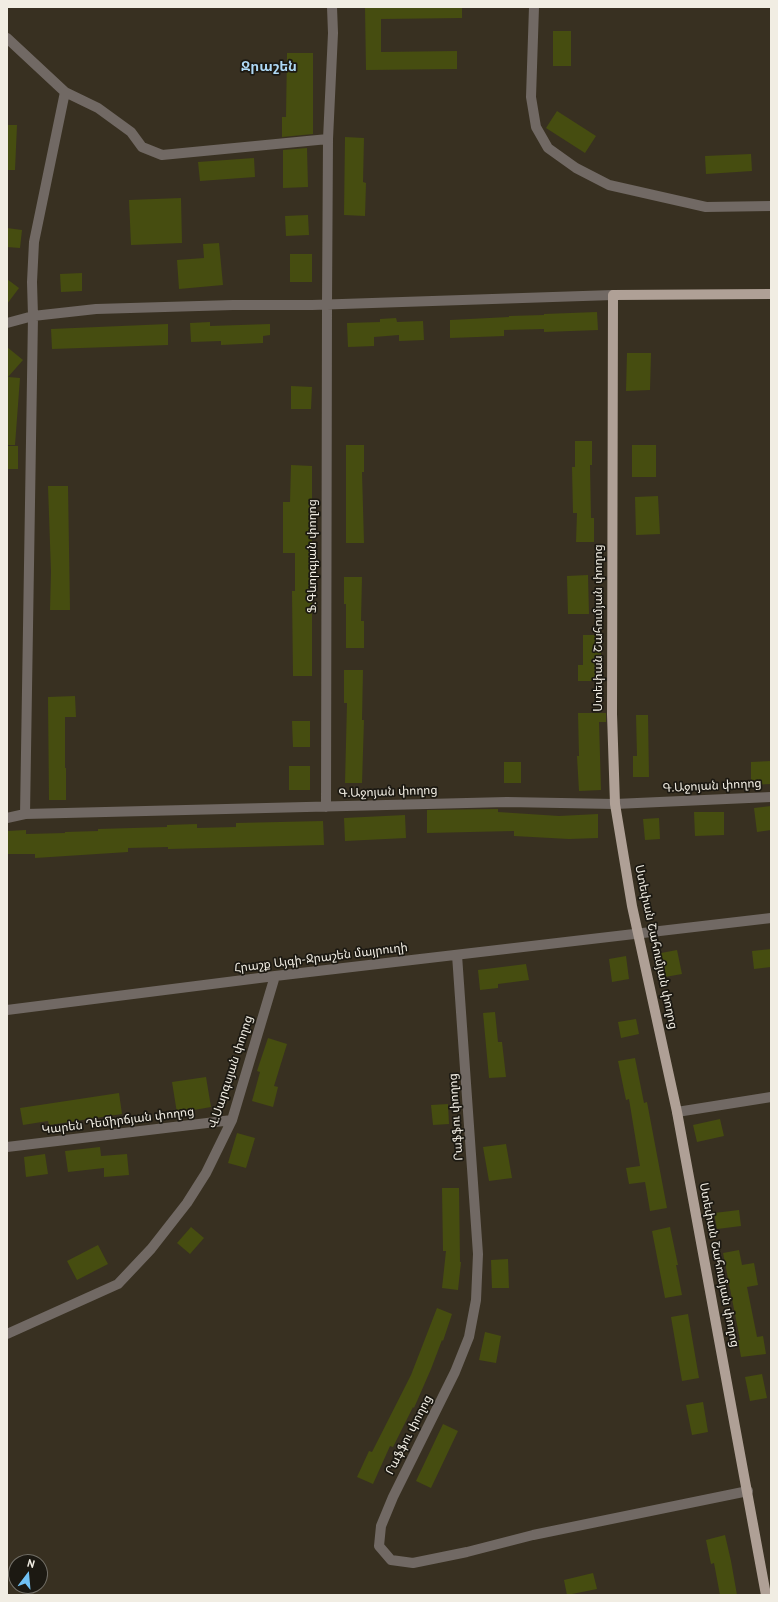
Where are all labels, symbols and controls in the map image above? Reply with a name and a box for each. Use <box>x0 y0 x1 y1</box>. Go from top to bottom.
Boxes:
district label: Ջրաշեն <box>241 59 297 75</box>
street label: Ֆ.Գևորգյան փողոց <box>306 499 320 613</box>
street label: Ստեփան Շահումյան փողոց <box>592 544 606 712</box>
street label: Գ.Աջոյան փողոց <box>662 776 762 796</box>
street label: Գ.Աջոյան փողոց <box>338 783 438 801</box>
street label: Ստեփան Շահումյան փողոց <box>632 864 680 1030</box>
street label: Հրաշք Այգի-Ջրաշեն մայրուղի <box>233 940 409 976</box>
street label: Վ.Սարգսյան փողոց <box>206 1014 256 1130</box>
street label: Րաֆֆու փողոց <box>446 1073 466 1161</box>
street label: Կարեն Դեմիրճյան փողոց <box>41 1105 195 1137</box>
street label: Ստեփան Շահումյան փողոց <box>696 1181 742 1349</box>
street label: Րաֆֆու փողոց <box>383 1393 435 1477</box>
north arrow <box>8 1554 48 1594</box>
text: N <box>26 1556 36 1571</box>

